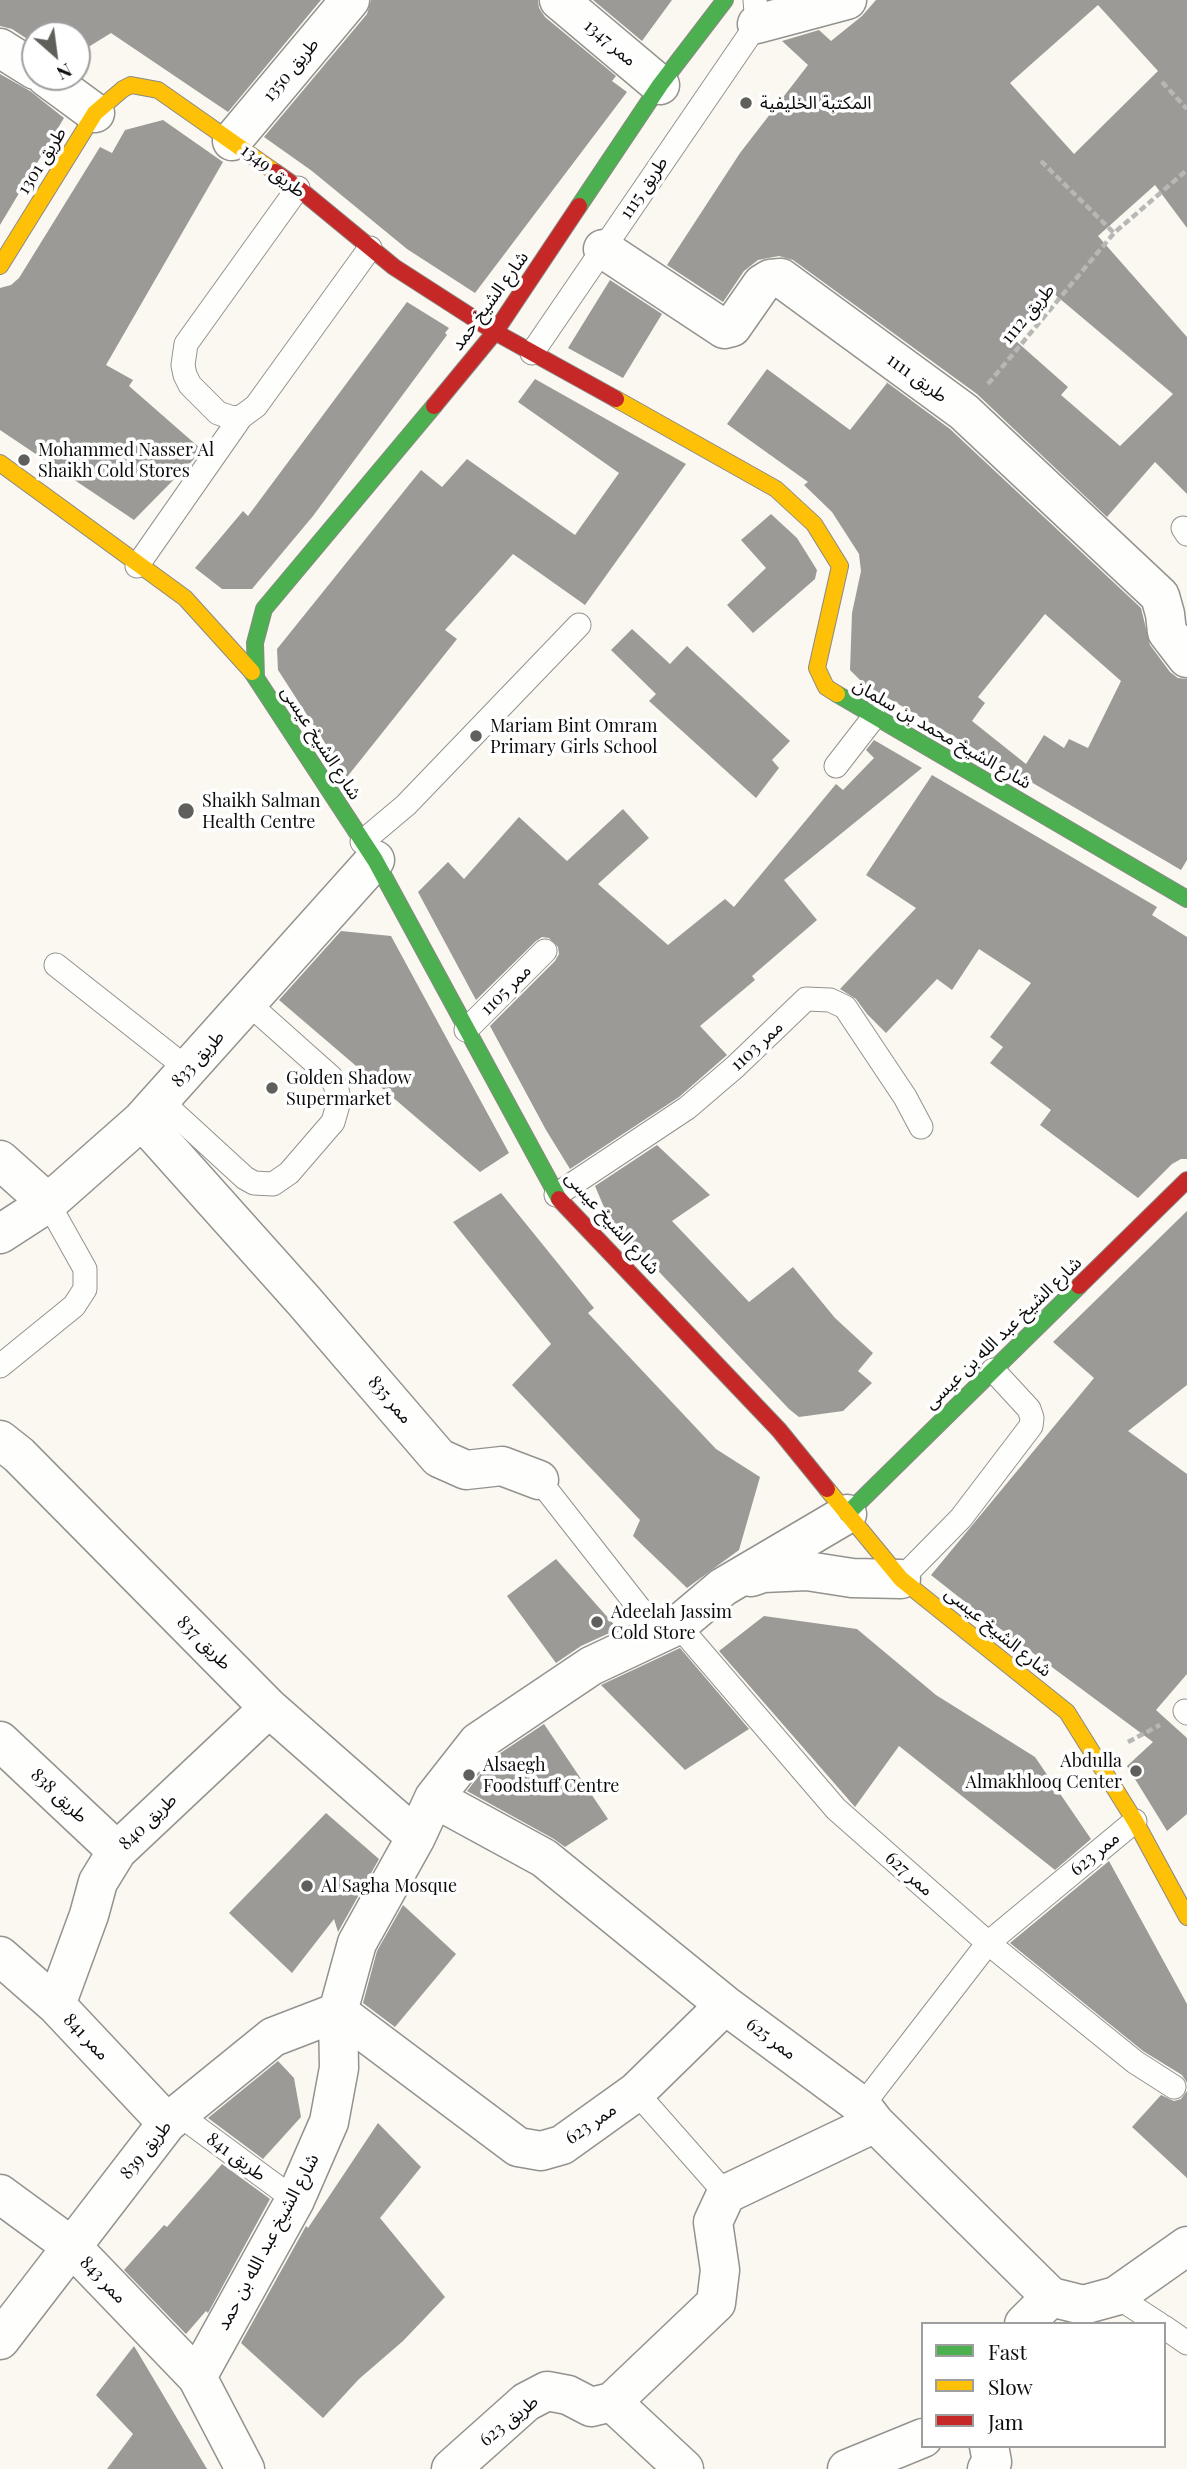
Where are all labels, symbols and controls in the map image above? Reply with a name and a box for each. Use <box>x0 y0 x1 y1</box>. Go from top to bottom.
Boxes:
street label: ممر 1347 <box>579 15 641 71</box>
north arrow <box>21 21 91 91</box>
street label: طريق 1350 <box>258 34 324 106</box>
text: N <box>53 58 77 87</box>
place label: المكتبة الخليفية <box>760 92 872 114</box>
marker: المكتبة الخليفية <box>738 95 754 111</box>
street label: طريق 1301 <box>13 123 71 199</box>
street label: طريق 1349 <box>236 140 310 202</box>
street label: طريق 1115 <box>615 153 673 223</box>
street label: شارع الشيخ حمد <box>447 247 533 355</box>
street label: طريق 1112 <box>997 280 1059 348</box>
street label: طريق 1111 <box>882 349 952 407</box>
place label: Mohammed Nasser Al Shaikh Cold Stores <box>38 439 214 482</box>
marker: Mohammed Nasser Al Shaikh Cold Stores <box>16 452 32 468</box>
street label: شارع الشيخ محمد بن سلمان <box>849 674 1035 794</box>
street label: شارع الشيخ عيسى <box>276 682 366 804</box>
place label: Mariam Bint Omram Primary Girls School <box>490 715 658 758</box>
marker: Mariam Bint Omram Primary Girls School <box>468 728 484 744</box>
place label: Shaikh Salman Health Centre <box>202 790 320 832</box>
marker: Shaikh Salman Health Centre <box>176 801 196 821</box>
street label: ممر 1105 <box>476 960 536 1020</box>
street label: ممر 1103 <box>726 1016 788 1076</box>
street label: طريق 833 <box>167 1026 229 1092</box>
place label: Golden Shadow Supermarket <box>286 1067 411 1110</box>
marker: Golden Shadow Supermarket <box>264 1080 280 1096</box>
street label: شارع الشيخ عيسى <box>560 1167 664 1279</box>
street label: شارع الشيخ عبد الله بن عيسى <box>920 1252 1086 1414</box>
street label: ممر 835 <box>363 1372 417 1428</box>
street label: شارع الشيخ عيسى <box>940 1582 1056 1682</box>
place label: Adeelah Jassim Cold Store <box>611 1601 732 1644</box>
street label: طريق 837 <box>172 1611 236 1675</box>
marker: Adeelah Jassim Cold Store <box>589 1614 605 1630</box>
place label: Abdulla Almakhlooq Center <box>966 1750 1122 1792</box>
place label: Alsaegh Foodstuff Centre <box>483 1754 619 1796</box>
marker: Abdulla Almakhlooq Center <box>1128 1763 1144 1779</box>
street label: طريق 838 <box>26 1764 92 1828</box>
marker: Alsaegh Foodstuff Centre <box>461 1767 477 1783</box>
street label: طريق 840 <box>115 1789 181 1855</box>
street label: ممر 623 <box>1066 1827 1124 1881</box>
street label: ممر 627 <box>881 1847 937 1901</box>
place label: Al Sagha Mosque <box>321 1875 457 1897</box>
marker: Al Sagha Mosque <box>299 1878 315 1894</box>
street label: ممر 841 <box>59 2009 113 2065</box>
street label: ممر 625 <box>742 2014 800 2064</box>
street label: ممر 623 <box>561 2099 621 2149</box>
street label: طريق 839 <box>116 2116 176 2184</box>
street label: طريق 841 <box>202 2128 270 2186</box>
street label: شارع الشيخ عبد الله بن حمد <box>212 2150 324 2334</box>
street label: ممر 843 <box>75 2252 131 2308</box>
legend <box>921 2322 1166 2448</box>
text: Fast <box>988 2337 1027 2365</box>
text: Slow <box>988 2372 1033 2400</box>
street label: طريق 623 <box>475 2391 543 2451</box>
text: Jam <box>988 2407 1024 2435</box>

